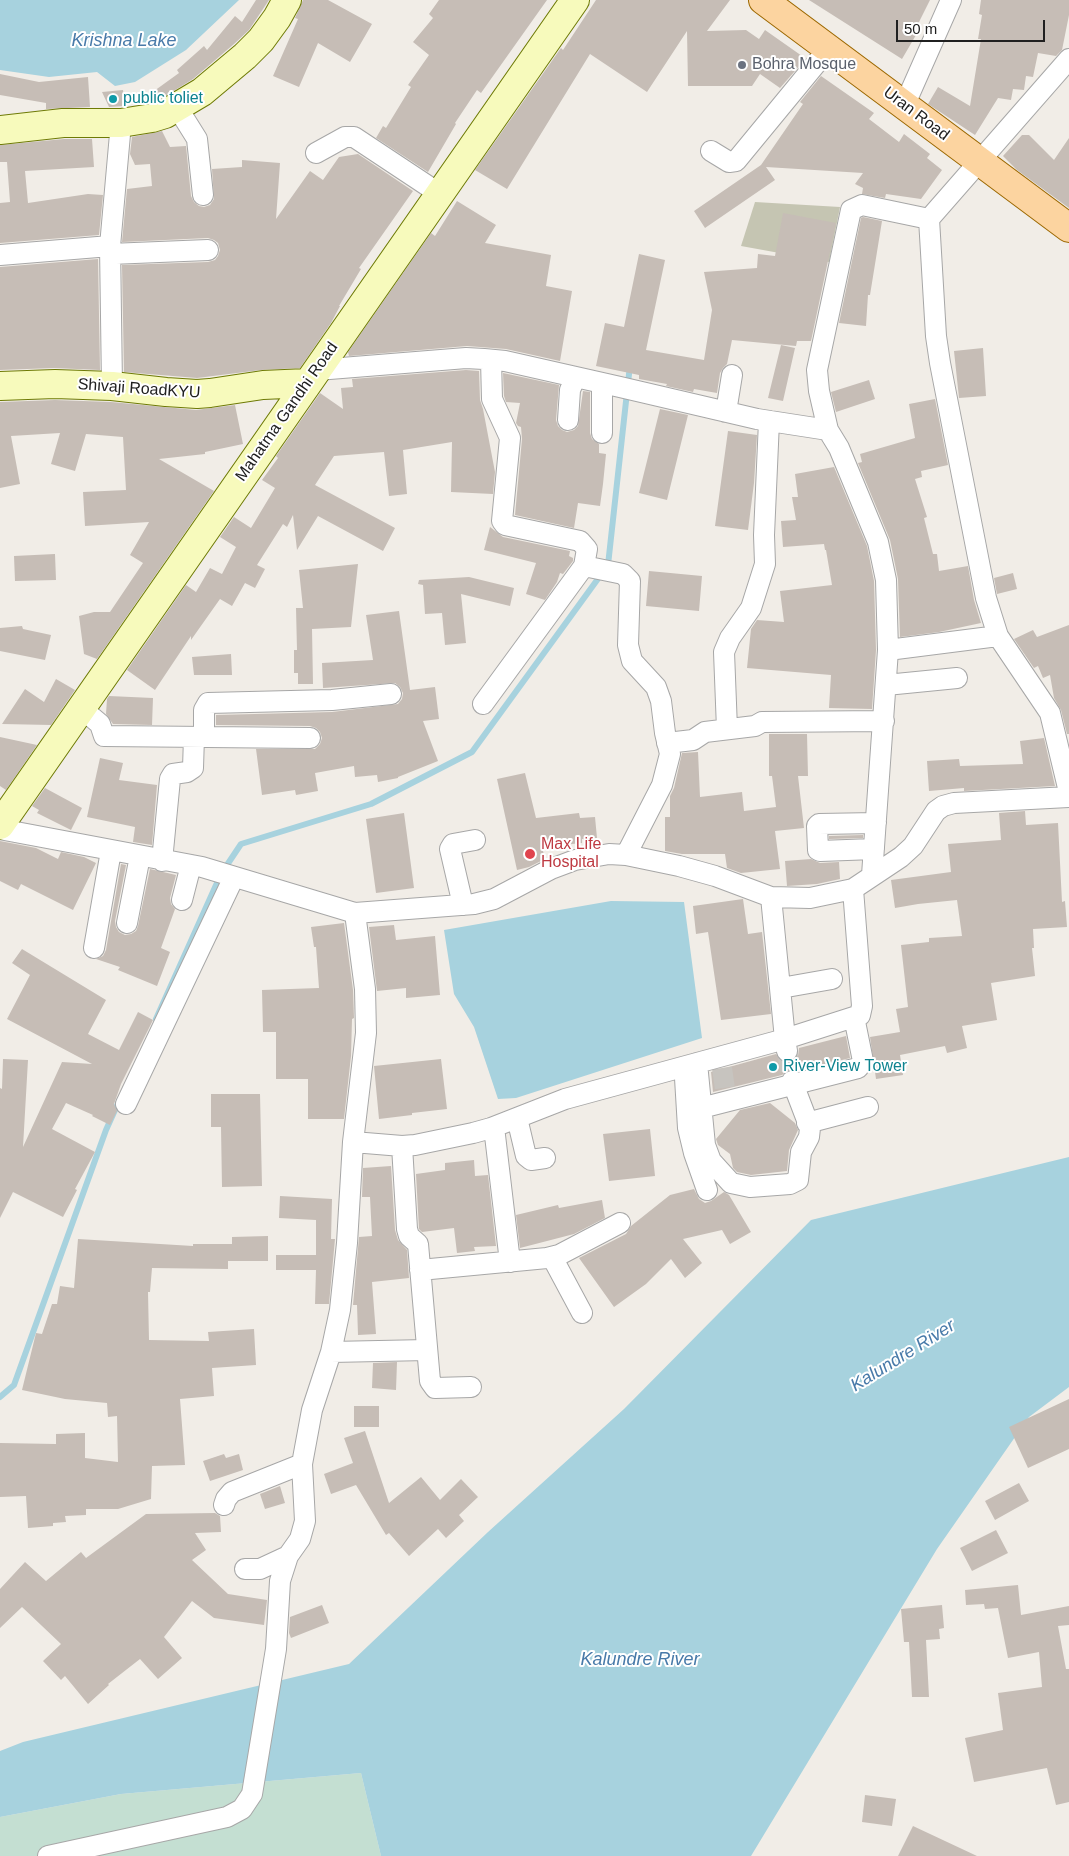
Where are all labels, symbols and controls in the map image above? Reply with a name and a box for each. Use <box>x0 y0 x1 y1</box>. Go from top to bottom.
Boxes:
scale bar <box>899 10 1048 42</box>
text: 50 m <box>904 20 937 37</box>
water label: Krishna Lake <box>71 30 177 52</box>
place label: Bohra Mosque <box>752 55 856 75</box>
marker: Bohra Mosque <box>736 59 748 71</box>
street label: Uran Road <box>879 83 953 145</box>
place label: public toliet <box>123 89 203 109</box>
marker: public toliet <box>107 93 119 105</box>
street label: Mahatma Gandhi Road <box>232 339 342 485</box>
street label: Shivaji RoadKYU <box>77 375 201 403</box>
place label: Max Life Hospital <box>541 835 601 873</box>
marker: Max Life Hospital <box>523 847 537 861</box>
place label: River-View Tower <box>783 1057 907 1077</box>
marker: River-View Tower <box>767 1061 779 1073</box>
water label: Kalundre River <box>847 1315 959 1397</box>
water label: Kalundre River <box>580 1649 700 1671</box>

